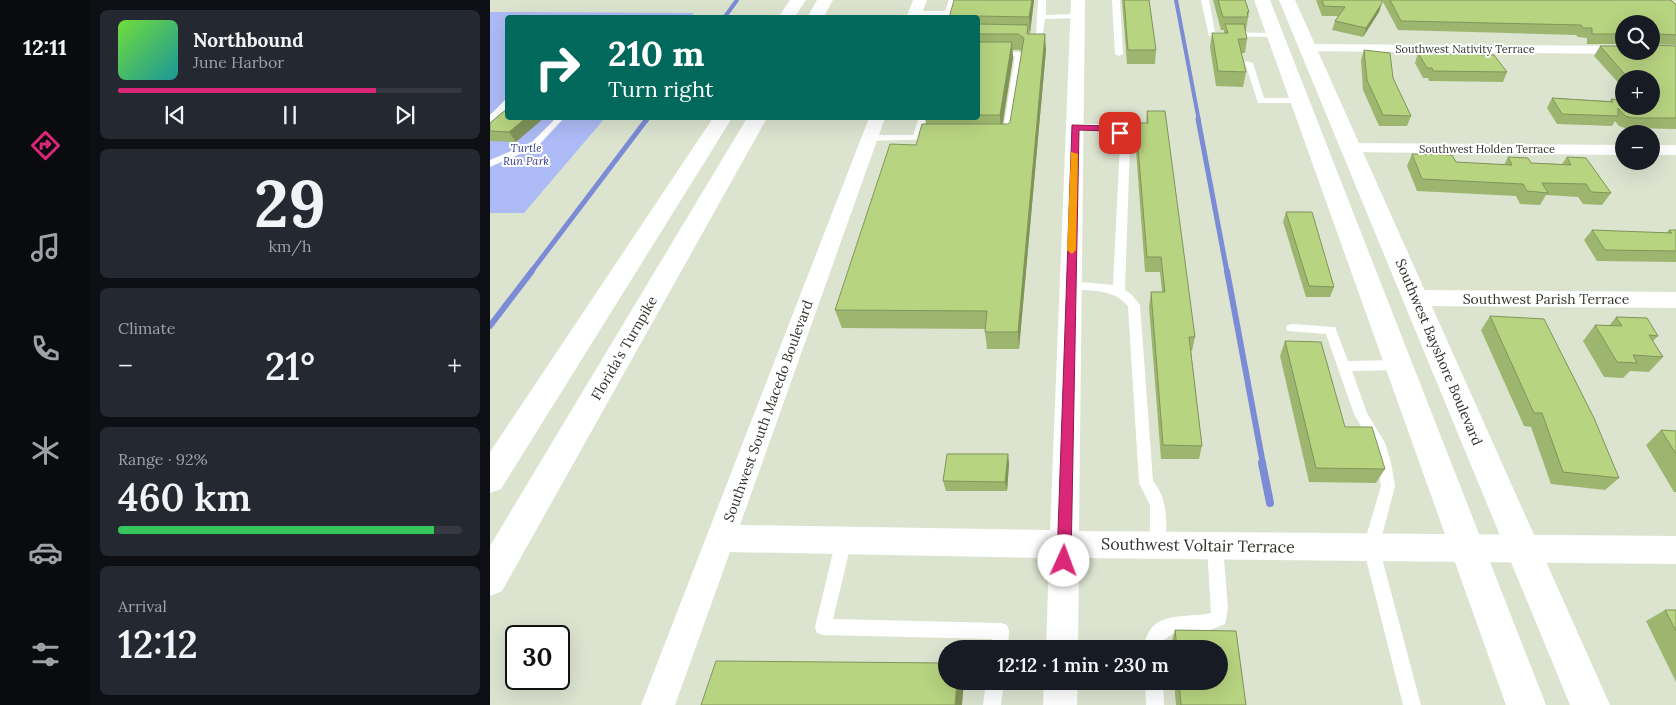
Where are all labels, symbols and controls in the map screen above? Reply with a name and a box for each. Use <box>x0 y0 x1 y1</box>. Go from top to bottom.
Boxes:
map controls <box>1615 15 1660 170</box>
button: search <box>1615 15 1660 60</box>
text: Northbound <box>193 28 304 52</box>
text: 210 m <box>608 31 705 76</box>
text: 12:11 <box>23 33 67 61</box>
icon: right <box>525 35 590 100</box>
street label: Southwest Nativity Terrace <box>1395 42 1535 56</box>
text: June Harbor <box>193 52 284 72</box>
button: + <box>1615 70 1660 115</box>
text: Turn right <box>608 75 713 103</box>
icon: previous <box>161 101 189 129</box>
icon: pause <box>276 101 304 129</box>
icon: next <box>391 101 419 129</box>
pin <box>1099 112 1141 154</box>
icon: arrive <box>1106 119 1134 147</box>
button: − <box>1615 125 1660 170</box>
icon: directions <box>28 128 63 163</box>
park label: Turtle Run Park <box>503 141 549 168</box>
street label: Southwest Holden Terrace <box>1419 142 1555 156</box>
text: 29 <box>254 162 326 245</box>
icon: music <box>28 230 63 265</box>
text: km/h <box>268 236 312 256</box>
street label: Southwest Bayshore Boulevard <box>1391 256 1487 448</box>
street label: Southwest Parish Terrace <box>1463 290 1630 308</box>
street label: Florida's Turnpike <box>587 292 661 403</box>
street label: Southwest South Macedo Boulevard <box>719 298 817 524</box>
text: Climate <box>118 318 175 338</box>
icon: phone <box>28 331 63 366</box>
text: 21° <box>265 342 315 390</box>
text: − <box>118 348 133 384</box>
text: + <box>447 348 462 384</box>
icon: climate <box>28 433 63 468</box>
text: Range · 92% <box>118 449 208 469</box>
text: 460 km <box>118 473 251 521</box>
street label: Southwest Voltair Terrace <box>1101 533 1295 557</box>
position arrow <box>1037 534 1089 586</box>
icon: car <box>28 535 63 570</box>
text: Arrival <box>118 596 167 616</box>
text: 12:12 <box>118 620 198 668</box>
speed limit sign: 30 <box>505 625 570 690</box>
icon: filters <box>28 637 63 672</box>
text: 12:12 · 1 min · 230 m <box>997 653 1169 677</box>

